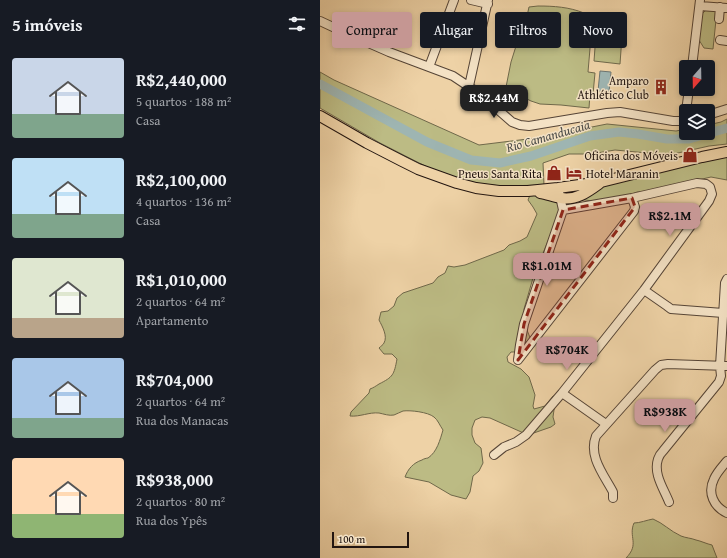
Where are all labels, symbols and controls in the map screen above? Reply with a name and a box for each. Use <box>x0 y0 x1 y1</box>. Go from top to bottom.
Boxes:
text: 5 imóveis <box>12 12 83 37</box>
chip: Comprar <box>332 12 412 48</box>
chip: Alugar <box>420 12 487 48</box>
chip: Filtros <box>495 12 561 48</box>
chip: Novo <box>569 12 627 48</box>
icon: filters <box>286 13 308 35</box>
north arrow <box>679 60 715 96</box>
map controls <box>679 60 715 140</box>
text: R$2,440,000 <box>136 67 227 92</box>
place label: Amparo Athlético Club <box>577 72 649 103</box>
icon: home <box>44 74 92 122</box>
building icon: Amparo Athlético Club <box>652 78 670 96</box>
pin: R$2.44M <box>457 85 531 119</box>
text: R$2.44M <box>469 88 519 107</box>
text: 5 quartos · 188 m² <box>136 92 231 111</box>
button: layers <box>679 104 715 140</box>
text: Casa <box>136 111 161 130</box>
water label: Rio Camanducaia <box>503 115 592 157</box>
shop icon: Oficina dos Móveis <box>681 146 699 164</box>
place label: Oficina dos Móveis <box>584 147 678 164</box>
shop icon: Pneus Santa Rita <box>545 164 563 182</box>
hotel icon: Hotel Maranin <box>565 164 583 182</box>
place label: Pneus Santa Rita <box>458 165 542 182</box>
place label: Hotel Maranin <box>586 165 659 182</box>
text: R$2,100,000 <box>136 167 227 192</box>
icon: home <box>44 174 92 222</box>
text: 4 quartos · 136 m² <box>136 192 231 211</box>
pin: R$2.1M <box>637 203 703 237</box>
text: R$2.1M <box>648 206 692 225</box>
text: Casa <box>136 211 161 230</box>
pin: R$1.01M <box>510 253 584 287</box>
text: R$1.01M <box>522 256 572 275</box>
text: R$1,010,000 <box>136 267 227 292</box>
icon: home <box>44 274 92 322</box>
text: 2 quartos · 64 m² <box>136 292 225 311</box>
text: Apartamento <box>136 311 208 330</box>
pin: R$704K <box>534 337 600 371</box>
text: R$704K <box>545 340 589 359</box>
text: R$704,000 <box>136 367 213 392</box>
icon: home <box>44 374 92 422</box>
text: 2 quartos · 64 m² <box>136 392 225 411</box>
pin: R$938K <box>632 399 698 433</box>
text: R$938K <box>643 402 687 421</box>
text: Rua dos Manacas <box>136 411 228 430</box>
text: R$938,000 <box>136 467 213 492</box>
icon: home <box>44 474 92 522</box>
text: 2 quartos · 80 m² <box>136 492 225 511</box>
text: Rua dos Ypês <box>136 511 207 530</box>
scale bar <box>332 530 409 549</box>
text: 100 m <box>338 531 365 547</box>

